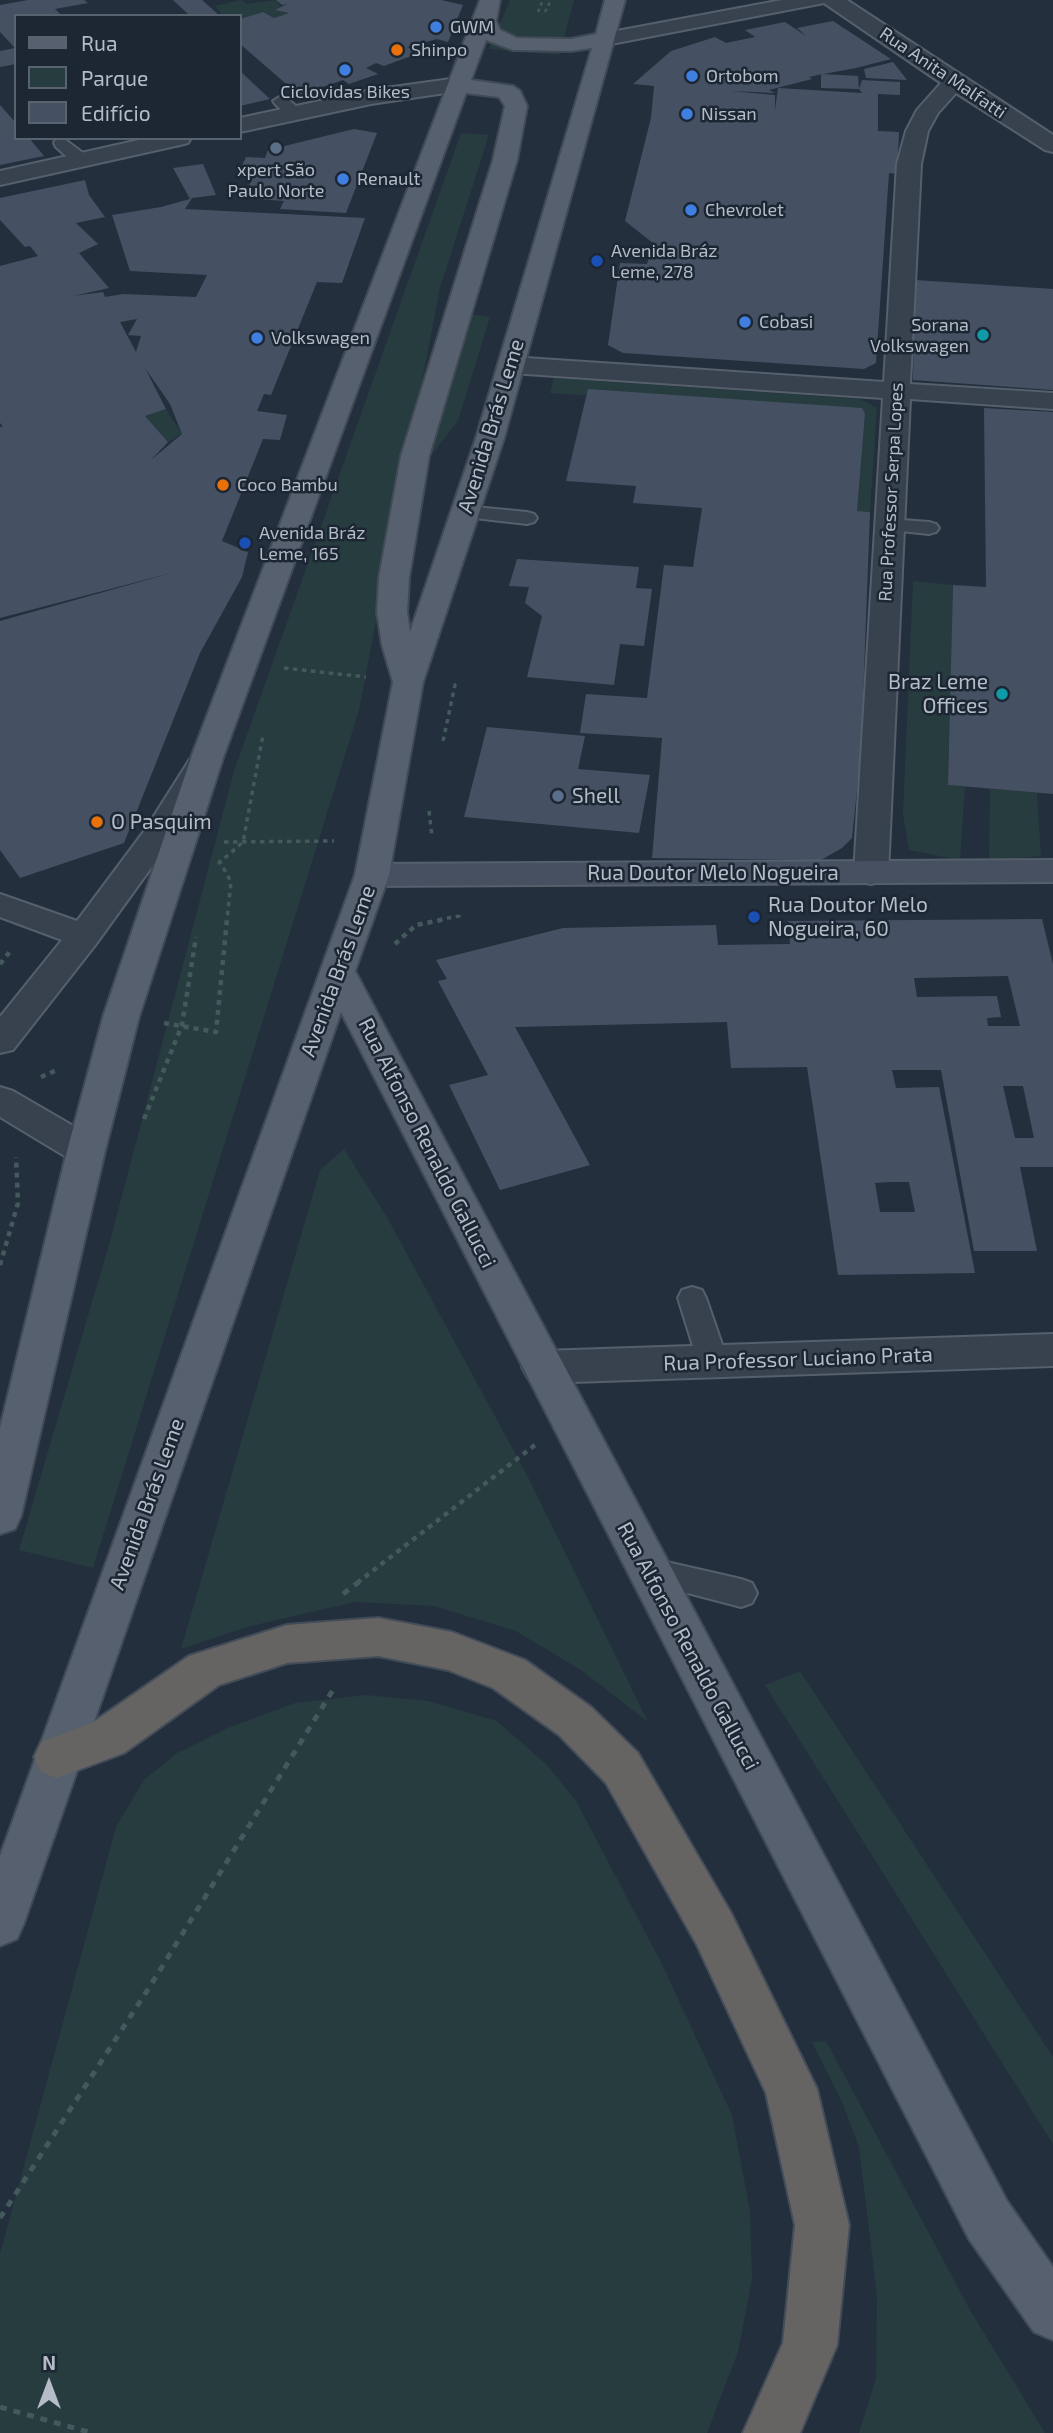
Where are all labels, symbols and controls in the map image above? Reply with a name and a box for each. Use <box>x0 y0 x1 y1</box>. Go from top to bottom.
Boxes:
legend <box>14 14 242 140</box>
place label: GWM <box>450 16 494 38</box>
marker: GWM <box>428 19 444 35</box>
street label: Rua Anita Malfatti <box>876 23 1010 123</box>
text: Rua <box>81 30 117 55</box>
place label: Shinpo <box>411 39 467 61</box>
marker: Shinpo <box>389 42 405 58</box>
marker: Ciclovidas Bikes <box>337 62 353 78</box>
text: Parque <box>81 65 148 90</box>
place label: Ortobom <box>706 65 779 87</box>
marker: Ortobom <box>684 68 700 84</box>
place label: Ciclovidas Bikes <box>280 81 410 103</box>
text: Edifício <box>81 100 151 125</box>
place label: Nissan <box>701 103 757 125</box>
marker: Nissan <box>679 106 695 122</box>
marker: xpert São Paulo Norte <box>268 140 284 156</box>
place label: xpert São Paulo Norte <box>228 159 324 202</box>
place label: Renault <box>357 168 420 190</box>
marker: Renault <box>335 171 351 187</box>
place label: Chevrolet <box>705 199 784 221</box>
marker: Chevrolet <box>683 202 699 218</box>
place label: Avenida Bráz Leme, 278 <box>611 240 718 282</box>
marker: Avenida Bráz Leme, 278 <box>589 253 605 269</box>
place label: Cobasi <box>759 311 813 333</box>
marker: Cobasi <box>737 314 753 330</box>
place label: Sorana Volkswagen <box>870 314 969 356</box>
place label: Volkswagen <box>271 327 370 349</box>
marker: Sorana Volkswagen <box>975 327 991 343</box>
marker: Volkswagen <box>249 330 265 346</box>
street label: Avenida Brás Leme <box>453 336 529 516</box>
street label: Rua Professor Serpa Lopes <box>874 382 908 602</box>
place label: Coco Bambu <box>237 474 338 496</box>
marker: Coco Bambu <box>215 477 231 493</box>
place label: Avenida Bráz Leme, 165 <box>259 522 366 564</box>
marker: Avenida Bráz Leme, 165 <box>237 535 253 551</box>
place label: Braz Leme Offices <box>888 669 988 719</box>
marker: Braz Leme Offices <box>994 686 1010 702</box>
place label: Shell <box>572 783 620 809</box>
marker: Shell <box>550 788 566 804</box>
place label: O Pasquim <box>111 809 212 835</box>
marker: O Pasquim <box>89 814 105 830</box>
street label: Rua Doutor Melo Nogueira <box>587 860 839 886</box>
street label: Avenida Brás Leme <box>295 882 381 1060</box>
place label: Rua Doutor Melo Nogueira, 60 <box>768 892 928 942</box>
marker: Rua Doutor Melo Nogueira, 60 <box>746 909 762 925</box>
street label: Rua Alfonso Renaldo Gallucci <box>353 1014 501 1272</box>
street label: Rua Professor Luciano Prata <box>663 1342 933 1376</box>
street label: Avenida Brás Leme <box>104 1415 190 1593</box>
street label: Rua Alfonso Renaldo Gallucci <box>612 1518 764 1774</box>
north arrow <box>14 2349 84 2419</box>
text: N <box>42 2351 56 2374</box>

